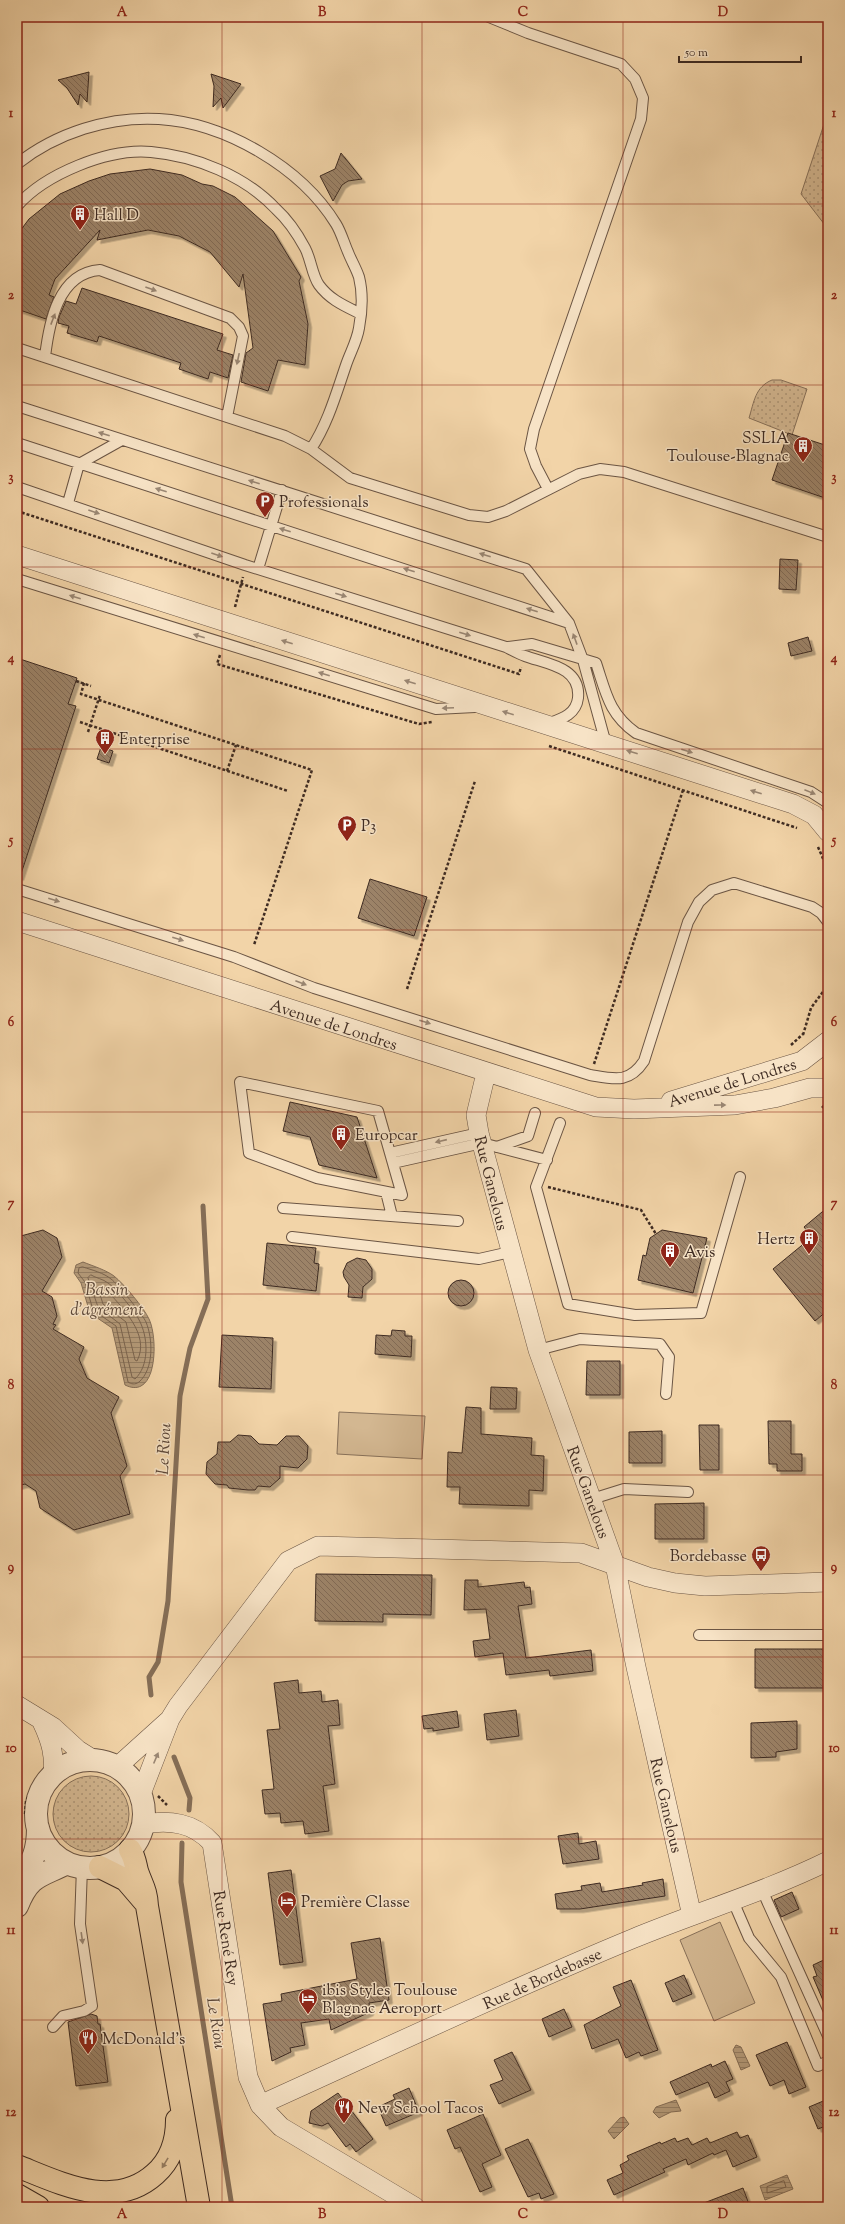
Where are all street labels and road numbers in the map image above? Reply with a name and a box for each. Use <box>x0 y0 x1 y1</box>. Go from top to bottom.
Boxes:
street label: Avenue de Londres <box>266 995 400 1058</box>
street label: Avenue de Londres <box>666 1054 800 1115</box>
street label: Rue Ganelous <box>467 1134 512 1233</box>
street label: Rue Ganelous <box>559 1443 614 1542</box>
street label: Rue Ganelous <box>642 1756 687 1855</box>
street label: Rue René Rey <box>206 1889 243 1988</box>
street label: Rue de Bordebasse <box>480 1944 606 2017</box>

